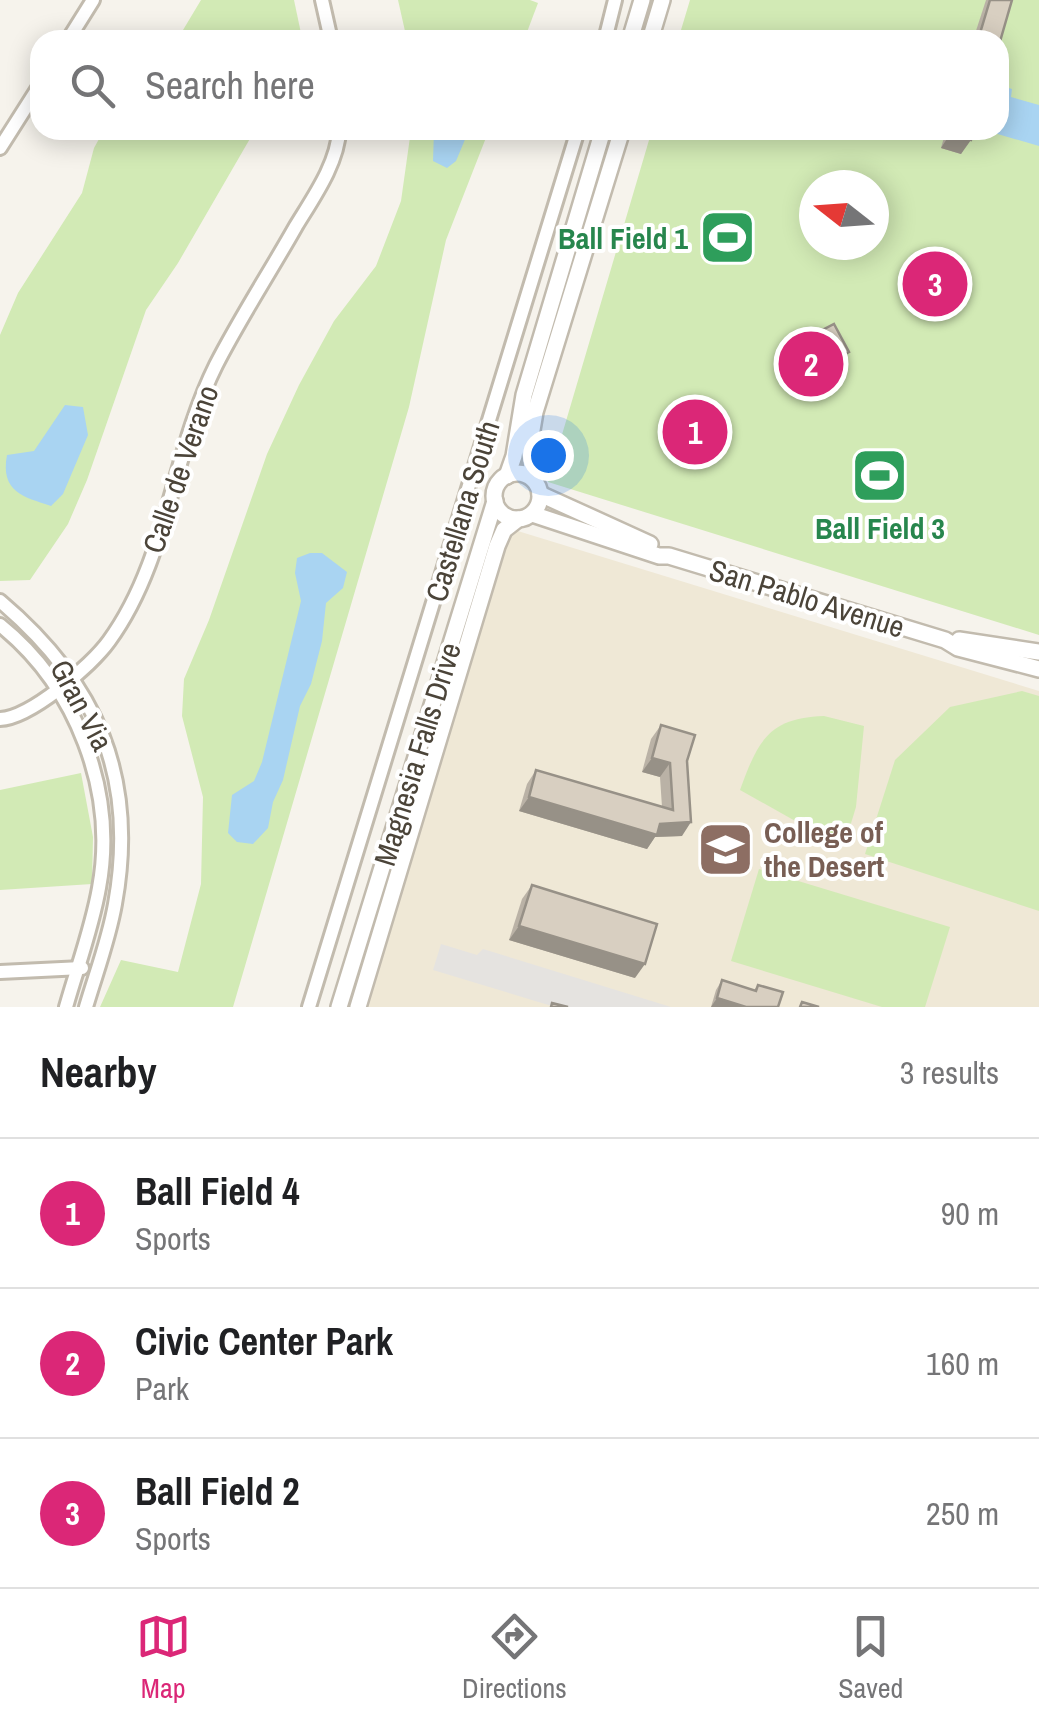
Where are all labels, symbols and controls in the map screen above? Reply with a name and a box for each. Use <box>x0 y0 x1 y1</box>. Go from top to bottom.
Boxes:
search box <box>30 30 1009 140</box>
icon: search <box>65 58 120 113</box>
text: Search here <box>145 60 315 111</box>
north arrow <box>799 170 889 260</box>
sports icon: Ball Field 1 <box>697 208 757 268</box>
place label: Ball Field 1 <box>558 218 688 258</box>
pin: 3 <box>902 246 968 322</box>
pin: 2 <box>778 326 844 402</box>
street label: Calle de Verano <box>133 380 227 558</box>
pin: 1 <box>662 394 728 470</box>
street label: Castellana South <box>415 416 509 606</box>
your location <box>523 430 574 481</box>
sports icon: Ball Field 3 <box>850 445 910 505</box>
place label: Ball Field 3 <box>815 508 945 548</box>
street label: San Pablo Avenue <box>705 549 909 647</box>
street label: Magnesia Falls Drive <box>364 638 470 870</box>
street label: Gran Via <box>41 652 123 758</box>
place label: College of the Desert <box>764 812 884 886</box>
school or university icon: College of the Desert <box>695 819 755 879</box>
text: Nearby <box>40 1044 157 1100</box>
text: 3 results <box>900 1051 999 1094</box>
text: Ball Field 4 <box>135 1166 300 1217</box>
text: 1 <box>65 1192 80 1235</box>
text: 90 m <box>941 1192 999 1235</box>
text: Sports <box>135 1217 211 1260</box>
text: Civic Center Park <box>135 1316 393 1367</box>
text: 2 <box>65 1342 80 1385</box>
text: 160 m <box>926 1342 999 1385</box>
text: Park <box>135 1367 189 1410</box>
text: Ball Field 2 <box>135 1466 300 1517</box>
text: 3 <box>65 1492 80 1535</box>
text: 250 m <box>926 1492 999 1535</box>
text: Sports <box>135 1517 211 1560</box>
tab: Map <box>136 1609 191 1707</box>
tab: Directions <box>462 1609 567 1707</box>
tab: Saved <box>838 1609 903 1707</box>

